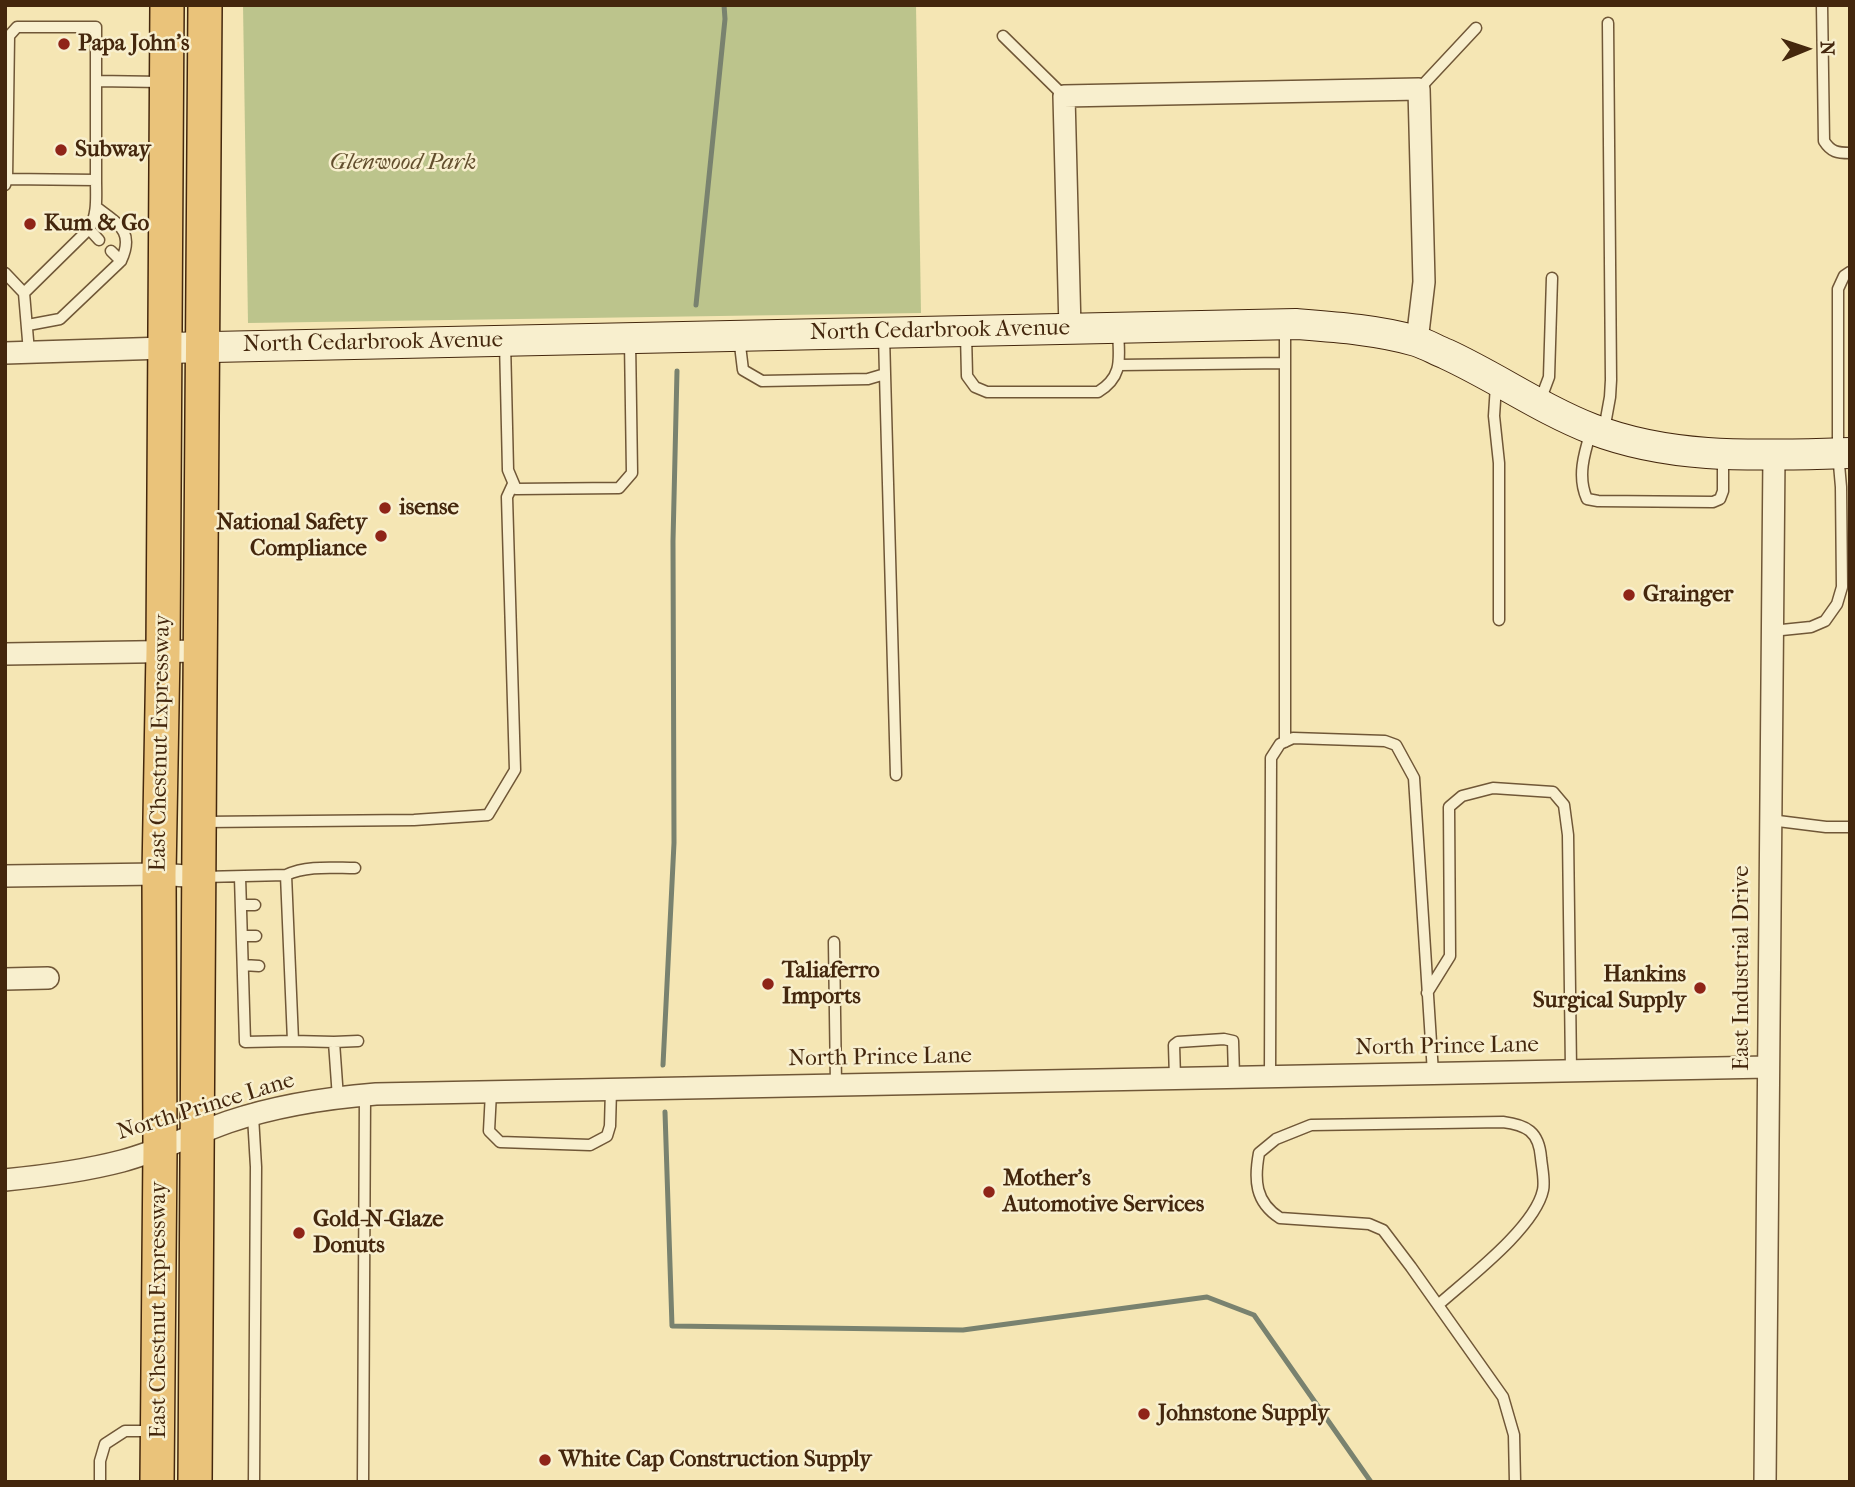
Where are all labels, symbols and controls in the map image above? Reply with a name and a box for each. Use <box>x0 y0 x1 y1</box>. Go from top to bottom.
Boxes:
north arrow <box>1771 14 1841 84</box>
place label: Papa John's <box>78 30 189 58</box>
marker: Papa John's <box>56 36 72 52</box>
text: N <box>1816 41 1838 56</box>
place label: Subway <box>75 136 151 164</box>
marker: Subway <box>53 142 69 158</box>
park label: Glenwood Park <box>330 149 476 177</box>
place label: Kum & Go <box>44 210 149 238</box>
marker: Kum & Go <box>22 216 38 232</box>
street label: North Cedarbrook Avenue <box>810 315 1070 347</box>
street label: North Cedarbrook Avenue <box>243 327 503 359</box>
place label: isense <box>399 494 459 522</box>
marker: isense <box>377 500 393 516</box>
place label: National Safety Compliance <box>216 509 367 563</box>
marker: National Safety Compliance <box>373 528 389 544</box>
place label: Grainger <box>1643 581 1733 609</box>
marker: Grainger <box>1621 587 1637 603</box>
street label: East Chestnut Expressway <box>145 614 177 872</box>
street label: East Industrial Drive <box>1728 865 1756 1071</box>
place label: Taliaferro Imports <box>782 957 880 1011</box>
place label: Hankins Surgical Supply <box>1533 961 1686 1015</box>
marker: Taliaferro Imports <box>760 976 776 992</box>
marker: Hankins Surgical Supply <box>1692 980 1708 996</box>
street label: North Prince Lane <box>1355 1032 1539 1062</box>
street label: North Prince Lane <box>788 1043 972 1073</box>
street label: North Prince Lane <box>114 1067 298 1147</box>
place label: Mother's Automotive Services <box>1003 1165 1204 1219</box>
street label: East Chestnut Expressway <box>145 1181 173 1439</box>
marker: Mother's Automotive Services <box>981 1184 997 1200</box>
place label: Gold-N-Glaze Donuts <box>313 1206 444 1260</box>
marker: Gold-N-Glaze Donuts <box>291 1225 307 1241</box>
place label: Johnstone Supply <box>1158 1400 1329 1428</box>
marker: Johnstone Supply <box>1136 1406 1152 1422</box>
place label: White Cap Construction Supply <box>559 1446 871 1474</box>
marker: White Cap Construction Supply <box>537 1452 553 1468</box>

